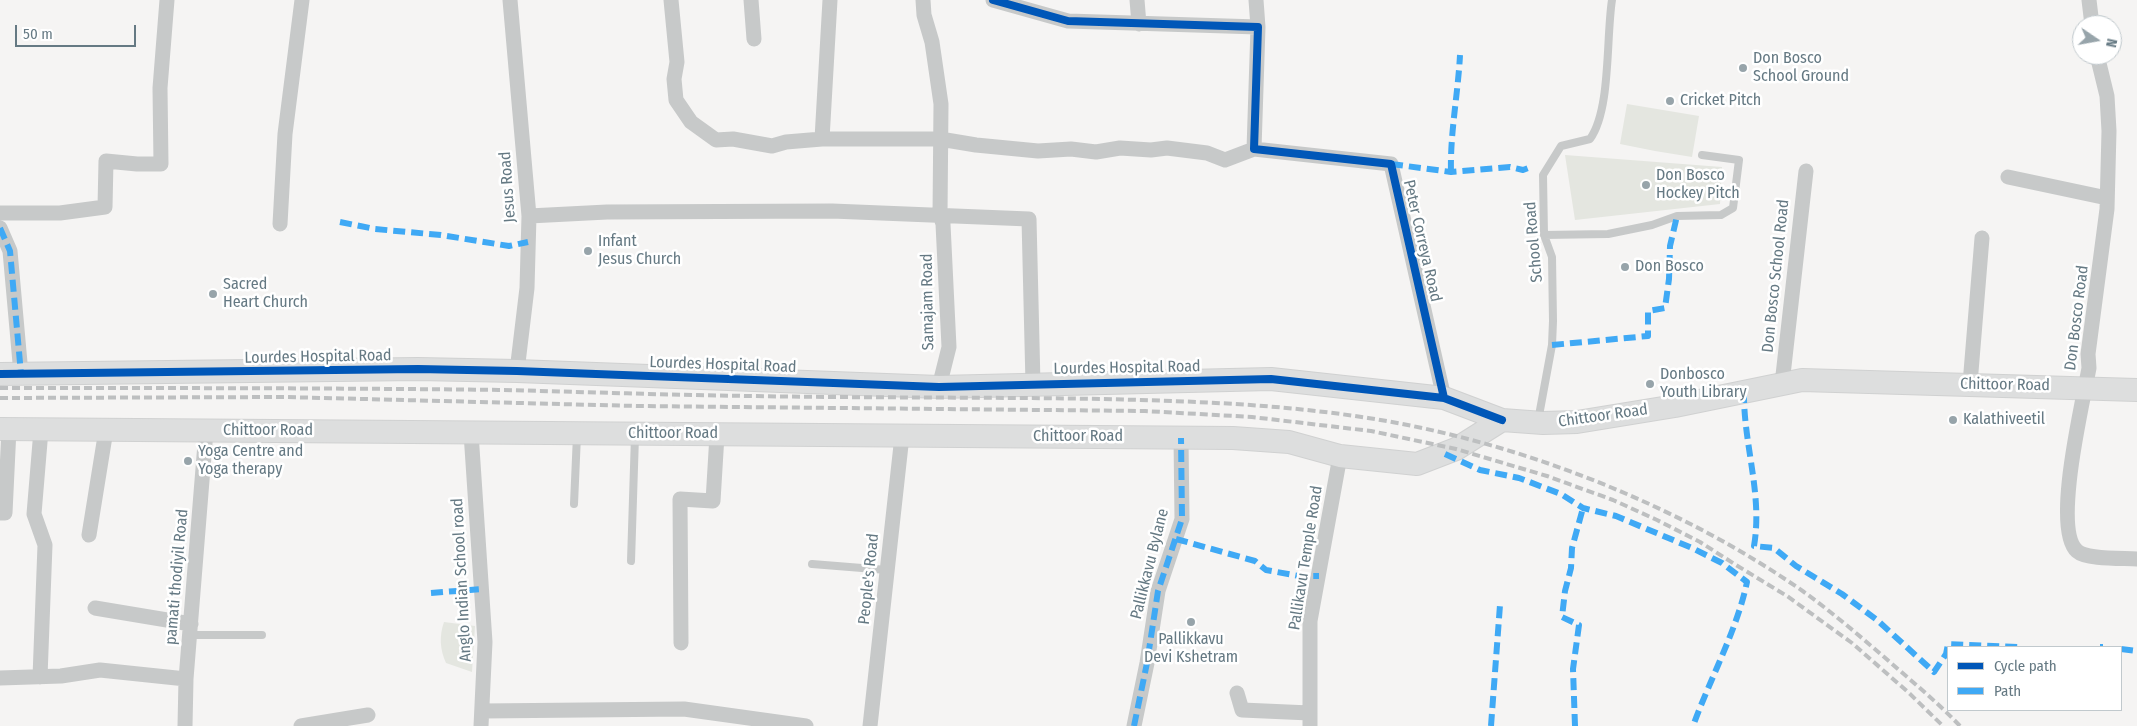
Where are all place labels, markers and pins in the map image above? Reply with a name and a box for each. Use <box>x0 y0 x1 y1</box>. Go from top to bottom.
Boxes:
place label: Don Bosco School Ground <box>1753 49 1849 87</box>
marker: Don Bosco School Ground <box>1737 62 1749 74</box>
place label: Cricket Pitch <box>1680 91 1761 111</box>
marker: Cricket Pitch <box>1664 95 1676 107</box>
place label: Don Bosco Hockey Pitch <box>1656 166 1740 204</box>
marker: Don Bosco Hockey Pitch <box>1640 179 1652 191</box>
place label: Infant Jesus Church <box>598 232 681 270</box>
marker: Infant Jesus Church <box>582 245 594 257</box>
place label: Don Bosco <box>1635 257 1704 277</box>
marker: Don Bosco <box>1619 261 1631 273</box>
place label: Sacred Heart Church <box>223 275 308 313</box>
marker: Sacred Heart Church <box>207 288 219 300</box>
place label: Donbosco Youth Library <box>1660 365 1747 403</box>
marker: Donbosco Youth Library <box>1644 378 1656 390</box>
place label: Kalathiveetil <box>1963 410 2045 430</box>
marker: Kalathiveetil <box>1947 414 1959 426</box>
place label: Yoga Centre and Yoga therapy <box>198 442 303 480</box>
marker: Yoga Centre and Yoga therapy <box>182 455 194 467</box>
marker: Pallikkavu Devi Kshetram <box>1185 616 1197 628</box>
place label: Pallikkavu Devi Kshetram <box>1144 630 1238 668</box>

